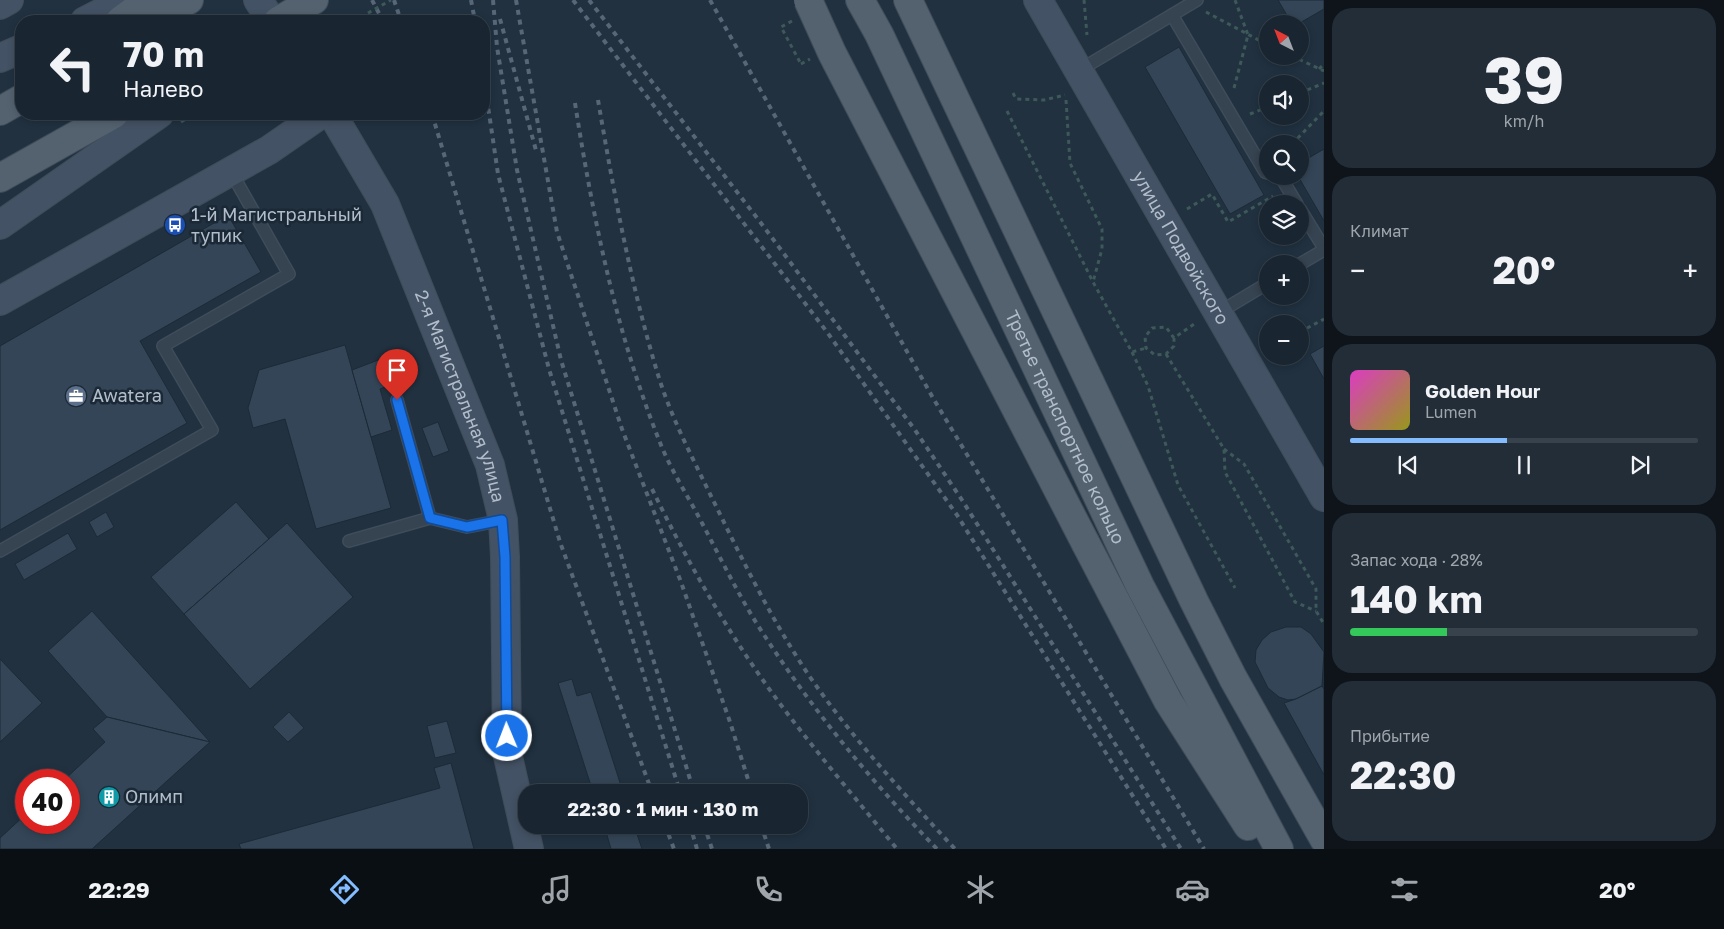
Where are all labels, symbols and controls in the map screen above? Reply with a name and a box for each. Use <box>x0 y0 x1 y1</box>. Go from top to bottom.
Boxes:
north arrow <box>1259 15 1309 65</box>
map controls <box>1259 15 1309 365</box>
text: 70 m <box>123 33 204 75</box>
icon: left <box>40 35 105 100</box>
text: 39 <box>1484 39 1564 117</box>
text: Налево <box>123 75 203 102</box>
button: sound <box>1259 75 1309 125</box>
text: km/h <box>1504 111 1544 131</box>
button: search <box>1259 135 1309 185</box>
street label: улица Подвойского <box>1129 167 1234 328</box>
button: layers <box>1259 195 1309 245</box>
place label: 1-й Магистральный тупик <box>191 203 362 246</box>
bus stop icon: 1-й Магистральный тупик <box>163 213 187 237</box>
text: Климат <box>1350 221 1409 241</box>
text: 20° <box>1493 247 1555 292</box>
text: − <box>1350 254 1365 287</box>
text: + <box>1683 254 1698 287</box>
button: + <box>1259 255 1309 305</box>
street label: 2-я Магистральная улица <box>411 287 510 504</box>
street label: Третье транспортное кольцо <box>1001 307 1130 547</box>
button: − <box>1259 315 1309 365</box>
pin <box>376 349 418 400</box>
icon: arrive <box>383 356 411 384</box>
text: Golden Hour <box>1425 379 1540 402</box>
office icon: Awatera <box>64 384 88 408</box>
place label: Awatera <box>92 384 162 406</box>
text: Lumen <box>1425 402 1477 422</box>
icon: previous <box>1394 451 1422 479</box>
icon: pause <box>1510 451 1538 479</box>
icon: next <box>1626 451 1654 479</box>
text: Запас хода · 28% <box>1350 550 1483 570</box>
text: 140 km <box>1350 576 1483 621</box>
position arrow <box>480 709 532 761</box>
text: Прибытие <box>1350 726 1430 746</box>
text: 22:30 <box>1350 752 1456 797</box>
speed limit sign: 40 <box>15 769 80 834</box>
building icon: Олимп <box>97 785 121 809</box>
place label: Олимп <box>125 785 183 807</box>
text: 22:30 · 1 мин · 130 m <box>568 797 758 820</box>
icon: directions <box>327 872 362 907</box>
icon: music <box>539 872 574 907</box>
icon: phone <box>751 872 786 907</box>
icon: climate <box>963 872 998 907</box>
icon: car <box>1175 872 1210 907</box>
icon: filters <box>1387 872 1422 907</box>
text: 22:29 <box>89 876 150 903</box>
text: 20° <box>1599 876 1635 903</box>

